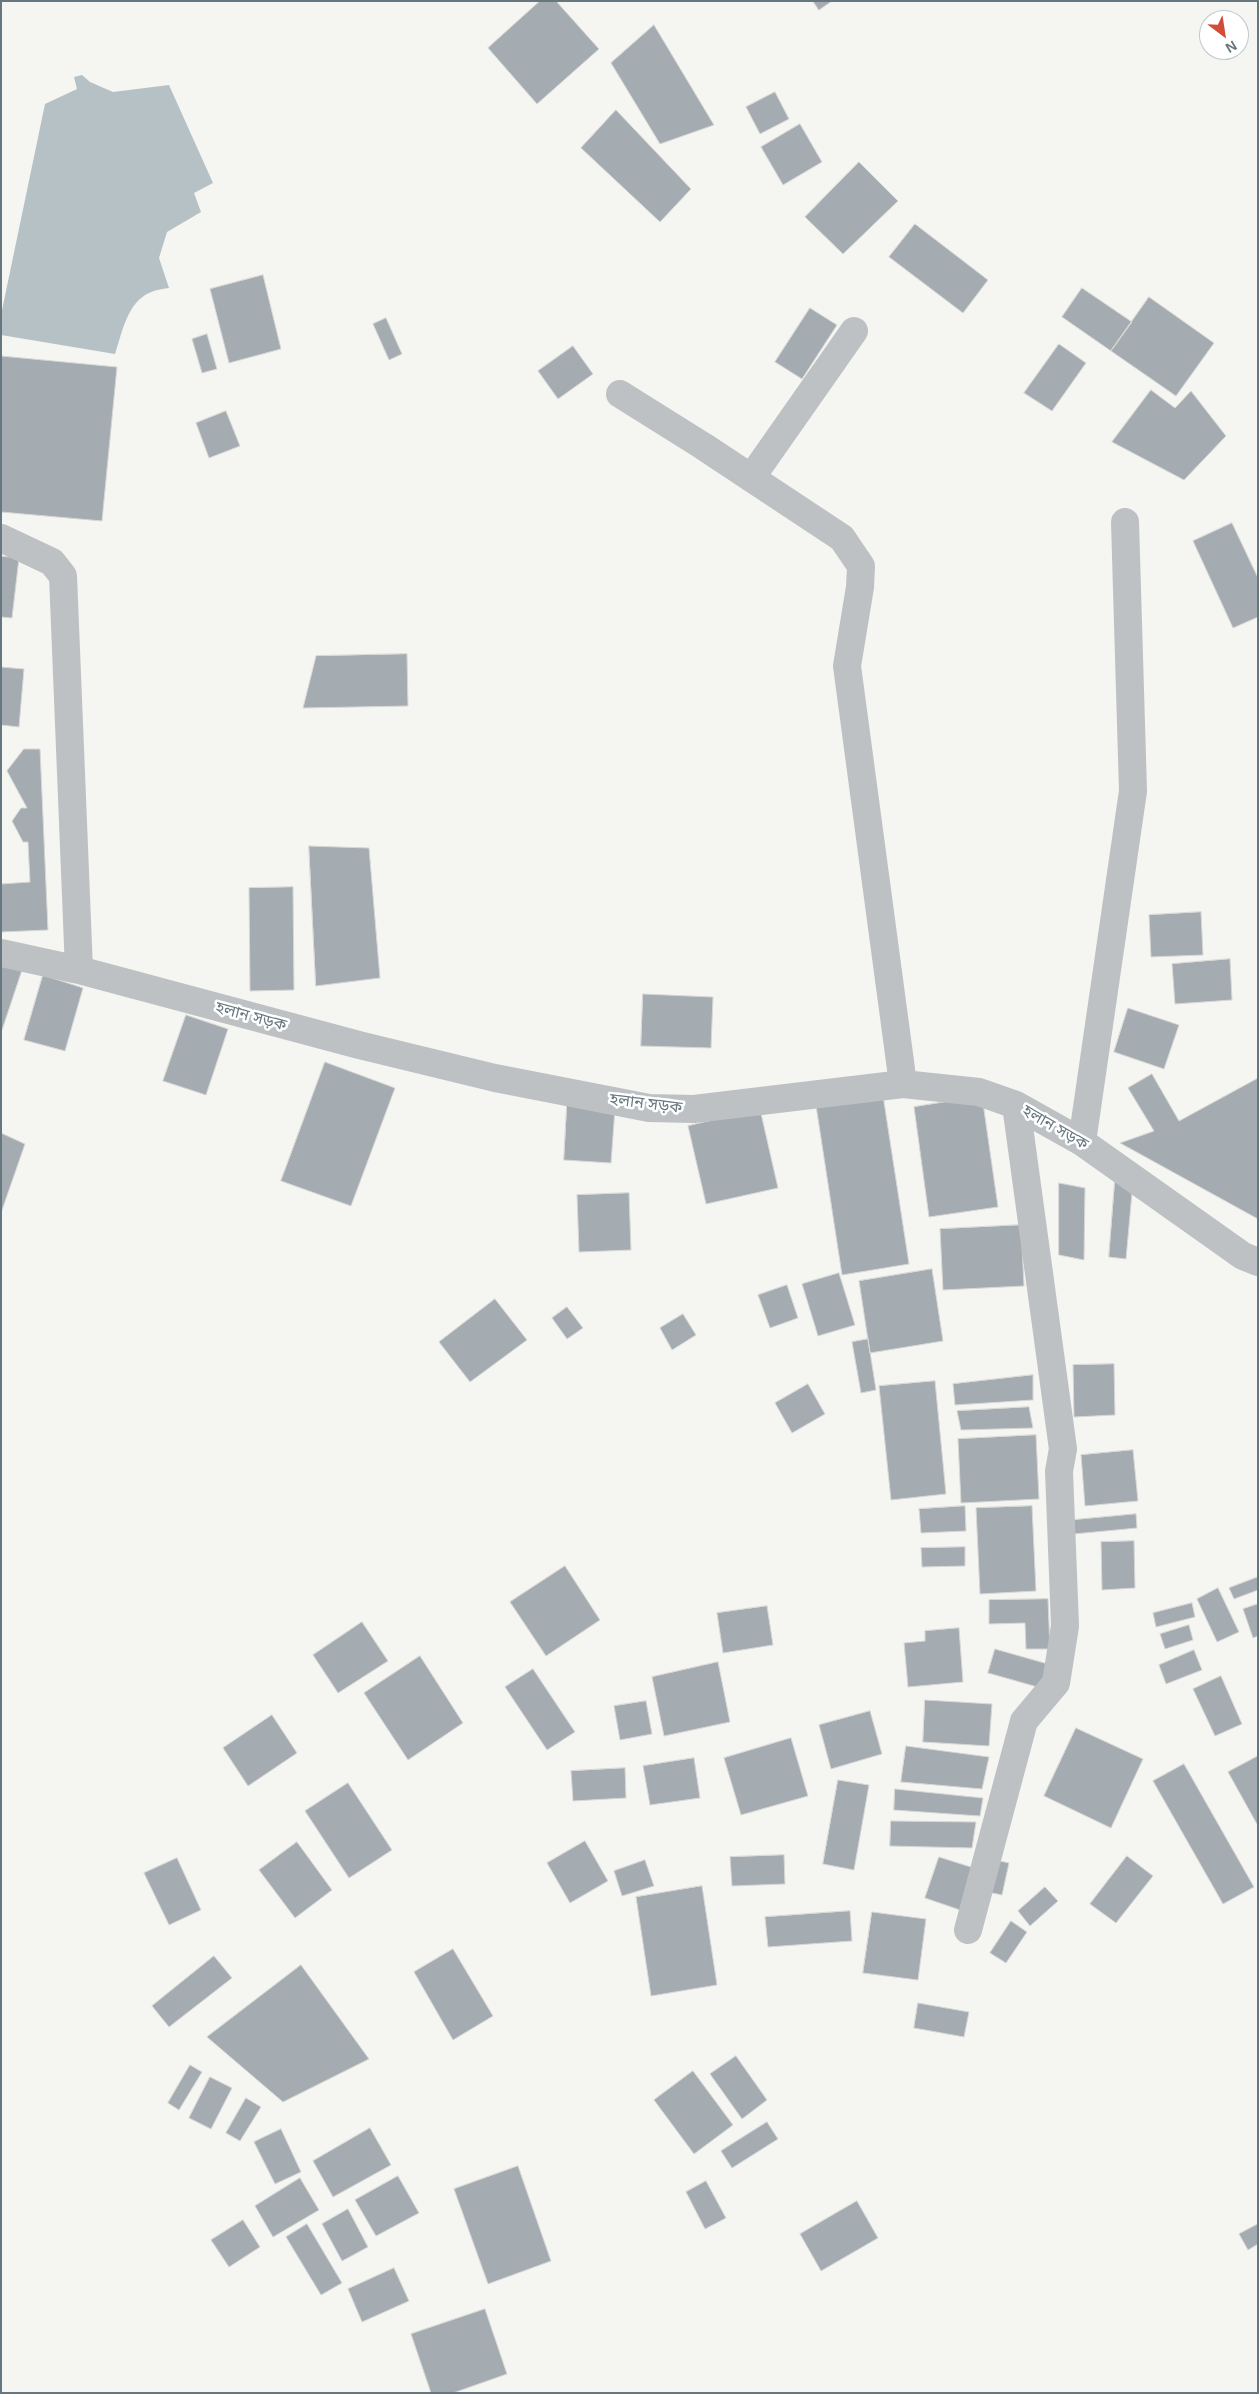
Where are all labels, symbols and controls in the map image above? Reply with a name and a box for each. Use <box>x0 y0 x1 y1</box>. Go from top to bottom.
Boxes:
north arrow <box>1199 10 1249 60</box>
text: N <box>1223 38 1240 56</box>
street label: হলান সড়ক <box>213 998 289 1036</box>
street label: হলান সড়ক <box>609 1090 683 1118</box>
street label: হলান সড়ক <box>1019 1101 1091 1155</box>

